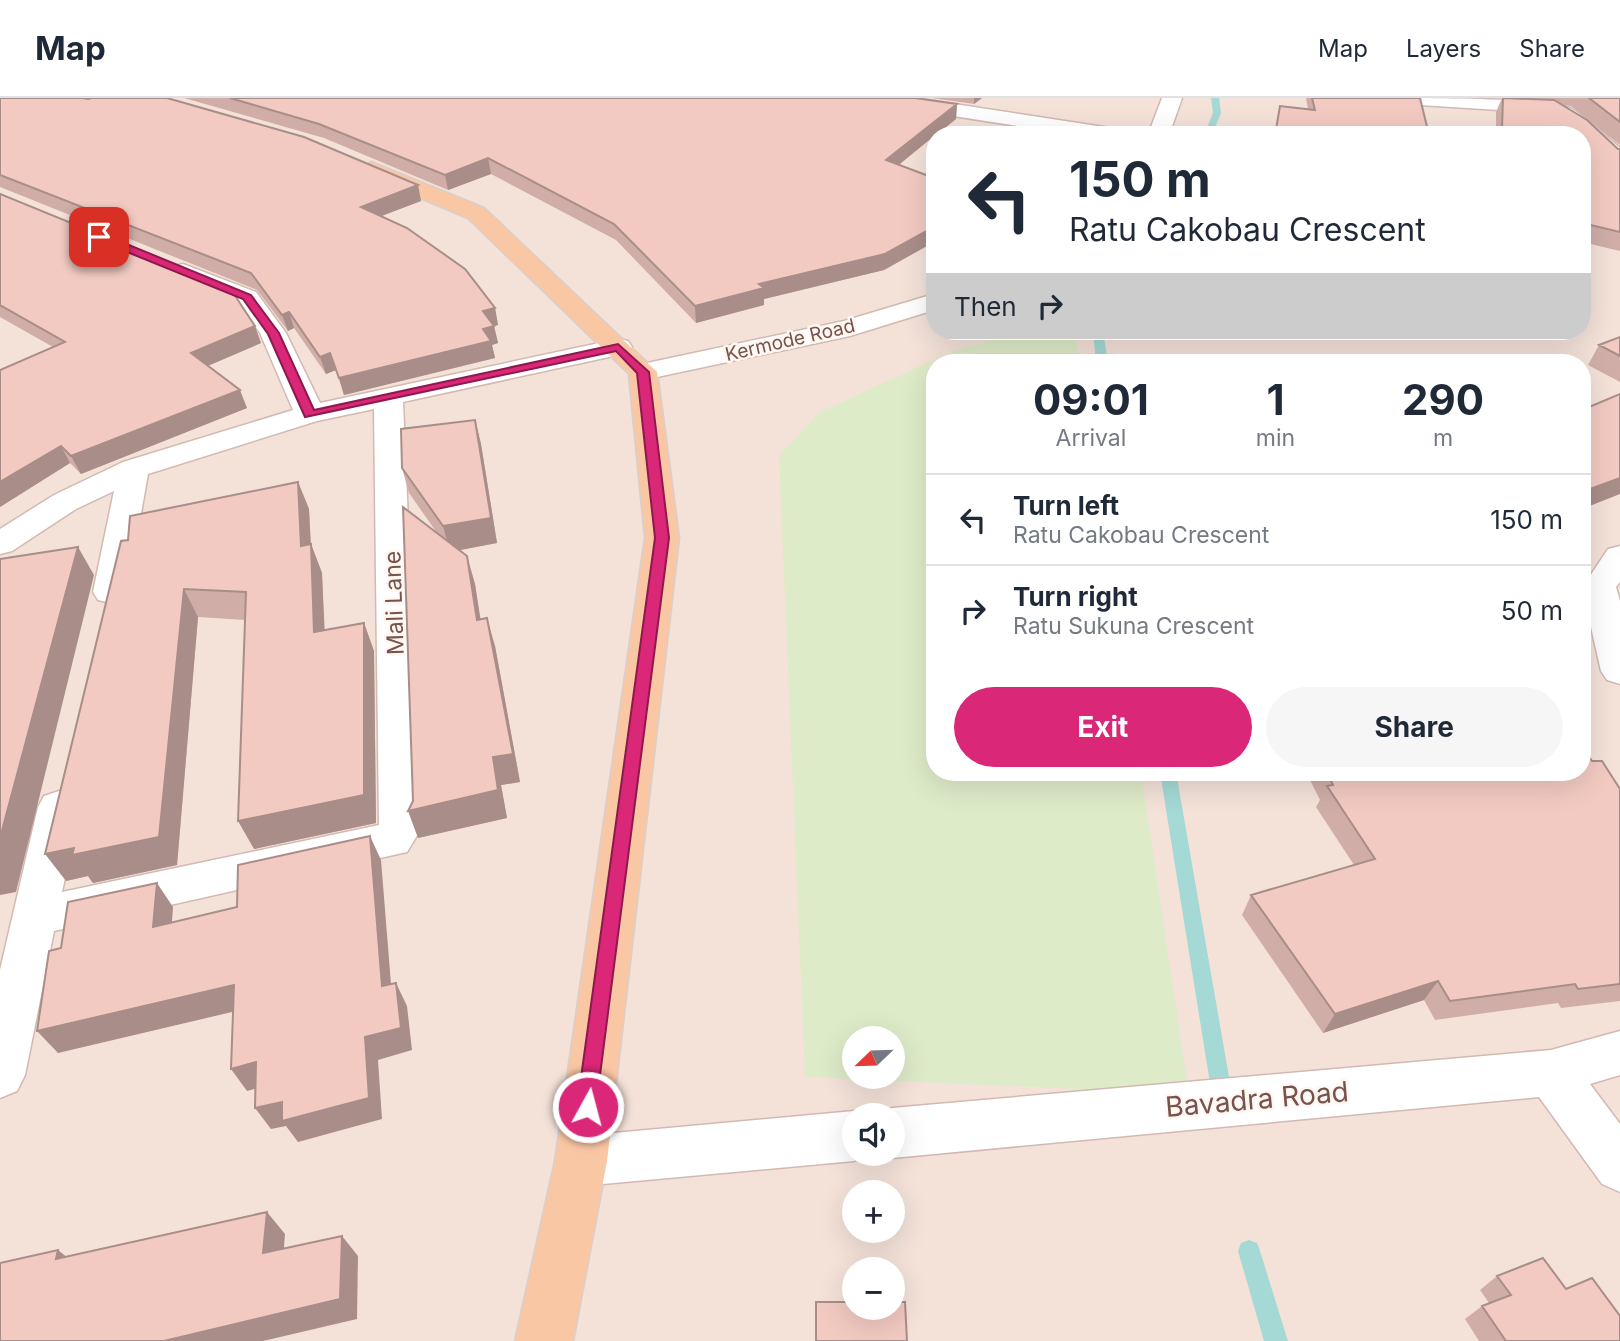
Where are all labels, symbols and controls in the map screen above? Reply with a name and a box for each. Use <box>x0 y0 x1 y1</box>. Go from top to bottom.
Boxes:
text: Map <box>35 28 106 68</box>
text: Map <box>1318 34 1368 63</box>
text: Layers <box>1406 34 1481 63</box>
text: Share <box>1519 34 1585 63</box>
text: 150 m <box>1069 150 1211 209</box>
icon: left <box>954 154 1045 245</box>
pin <box>69 207 129 267</box>
text: Ratu Cakobau Crescent <box>1069 210 1426 249</box>
icon: arrive <box>80 218 118 256</box>
icon: right <box>1031 287 1069 325</box>
text: Then <box>954 291 1017 322</box>
street label: Kermode Road <box>723 314 857 366</box>
text: 09:01 <box>1033 374 1149 425</box>
text: 1 <box>1266 374 1285 425</box>
text: 290 <box>1402 374 1484 425</box>
text: Arrival <box>1056 424 1126 452</box>
text: min <box>1256 424 1295 452</box>
text: m <box>1433 424 1453 452</box>
text: Turn left <box>1013 490 1119 521</box>
icon: left <box>954 501 992 539</box>
text: 150 m <box>1490 504 1563 535</box>
text: Ratu Cakobau Crescent <box>1013 521 1269 549</box>
street label: Mali Lane <box>378 550 410 656</box>
text: Turn right <box>1013 581 1138 612</box>
icon: right <box>954 592 992 630</box>
text: 50 m <box>1501 595 1563 626</box>
text: Ratu Sukuna Crescent <box>1013 612 1254 640</box>
button: Exit <box>954 687 1252 767</box>
button: Share <box>1266 687 1563 767</box>
north arrow <box>842 1026 905 1088</box>
map controls <box>842 1026 905 1320</box>
position arrow <box>551 1070 625 1144</box>
street label: Bavadra Road <box>1164 1074 1350 1124</box>
button: sound <box>842 1103 905 1166</box>
button: + <box>842 1180 905 1243</box>
button: − <box>842 1257 905 1320</box>

